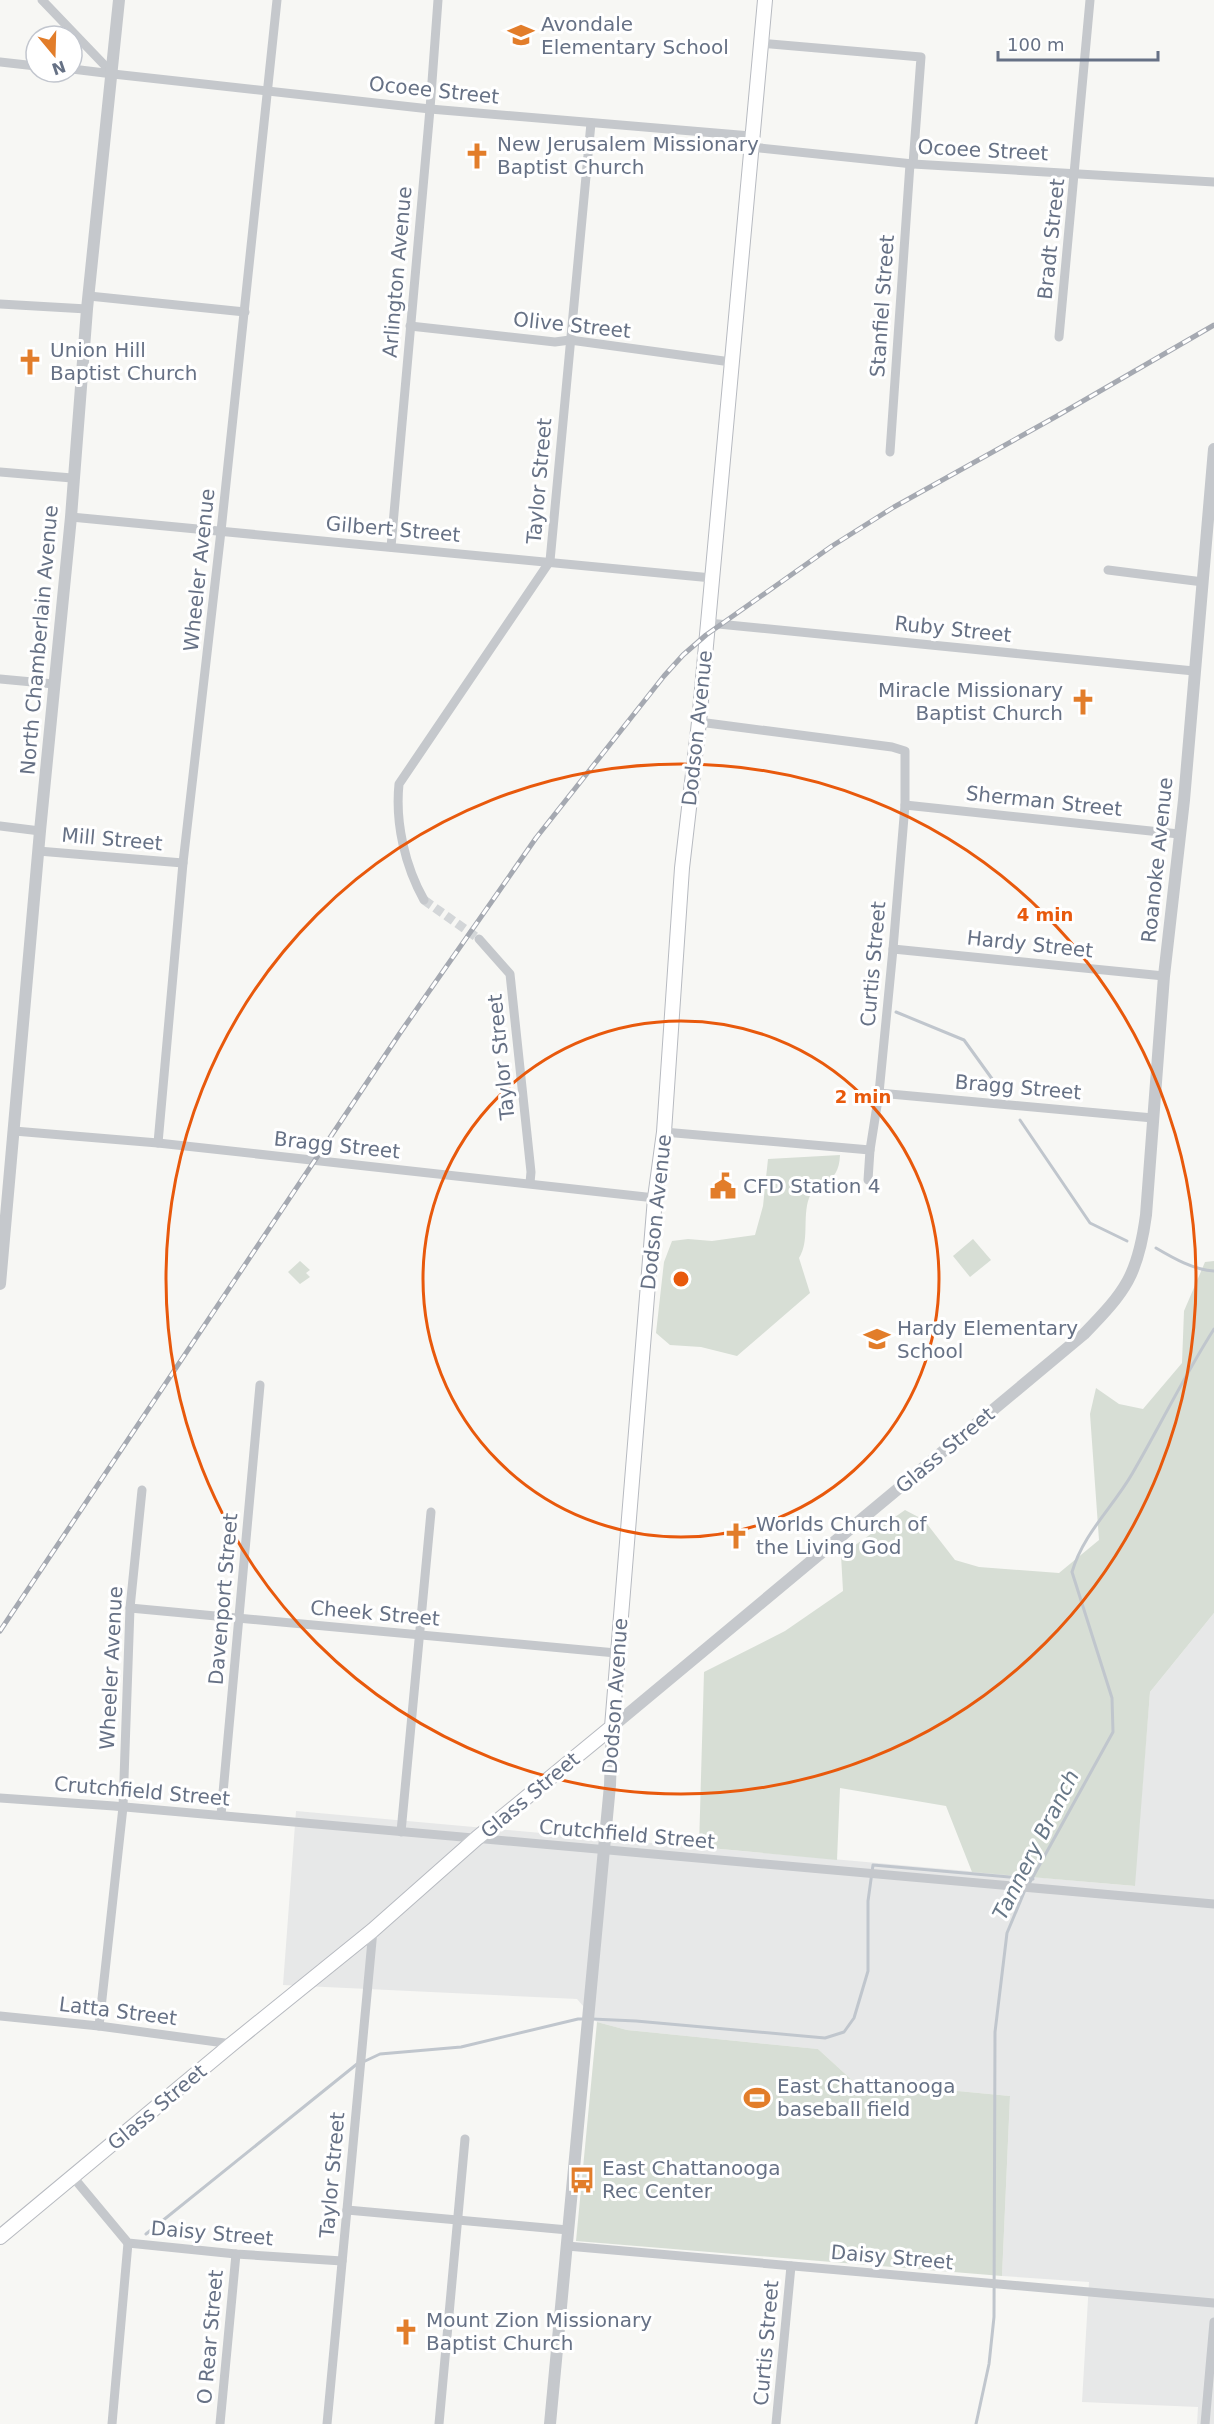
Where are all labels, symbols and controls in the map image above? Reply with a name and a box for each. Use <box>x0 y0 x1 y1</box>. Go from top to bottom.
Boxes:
place label: Avondale Elementary School <box>541 12 729 59</box>
school or university icon: Avondale Elementary School <box>506 20 536 50</box>
north arrow <box>24 24 84 84</box>
scale bar <box>998 24 1158 62</box>
text: 100 m <box>1007 34 1065 55</box>
text: N <box>49 57 68 79</box>
street label: Ocoee Street <box>368 71 500 109</box>
place label: New Jerusalem Missionary Baptist Church <box>497 132 759 179</box>
street label: Ocoee Street <box>917 135 1049 165</box>
church icon: New Jerusalem Missionary Baptist Church <box>462 141 492 171</box>
street label: Bradt Street <box>1033 177 1069 301</box>
street label: Arlington Avenue <box>378 185 416 359</box>
street label: Stanfiel Street <box>865 234 899 378</box>
street label: Olive Street <box>512 307 632 343</box>
place label: Union Hill Baptist Church <box>50 338 197 385</box>
church icon: Union Hill Baptist Church <box>15 347 45 377</box>
street label: Taylor Street <box>521 417 556 546</box>
street label: Wheeler Avenue <box>179 487 219 653</box>
street label: North Chamberlain Avenue <box>15 504 63 776</box>
street label: Gilbert Street <box>325 511 461 547</box>
street label: Ruby Street <box>893 611 1013 647</box>
street label: Dodson Avenue <box>677 649 717 807</box>
place label: Miracle Missionary Baptist Church <box>878 678 1063 725</box>
church icon: Miracle Missionary Baptist Church <box>1068 687 1098 717</box>
street label: Roanoke Avenue <box>1136 776 1178 944</box>
street label: Sherman Street <box>965 781 1124 821</box>
street label: Mill Street <box>61 823 164 855</box>
street label: Curtis Street <box>856 900 890 1028</box>
text: 4 min <box>1017 904 1073 925</box>
street label: Hardy Street <box>966 925 1094 963</box>
street label: Taylor Street <box>482 993 520 1122</box>
street label: Bragg Street <box>954 1070 1082 1104</box>
text: 2 min <box>835 1086 891 1107</box>
street label: Bragg Street <box>273 1126 401 1164</box>
street label: Dodson Avenue <box>636 1133 676 1291</box>
public building icon: CFD Station 4 <box>708 1171 738 1201</box>
place label: CFD Station 4 <box>743 1174 880 1198</box>
centre of rings <box>671 1269 691 1289</box>
place label: Hardy Elementary School <box>897 1316 1078 1363</box>
school or university icon: Hardy Elementary School <box>862 1324 892 1354</box>
street label: Glass Street <box>891 1402 999 1498</box>
street label: Davenport Street <box>204 1512 242 1686</box>
place label: Worlds Church of the Living God <box>756 1512 927 1559</box>
church icon: Worlds Church of the Living God <box>721 1521 751 1551</box>
street label: Wheeler Avenue <box>95 1586 127 1750</box>
street label: Cheek Street <box>309 1595 441 1631</box>
street label: Dodson Avenue <box>598 1617 632 1775</box>
street label: Glass Street <box>476 1747 584 1843</box>
water label: Tannery Branch <box>988 1766 1084 1924</box>
street label: Crutchfield Street <box>53 1771 231 1811</box>
street label: Crutchfield Street <box>538 1814 716 1854</box>
street label: Latta Street <box>58 1992 178 2030</box>
street label: Glass Street <box>103 2059 211 2155</box>
place label: East Chattanooga baseball field <box>777 2074 955 2121</box>
sports icon: East Chattanooga baseball field <box>742 2083 772 2113</box>
street label: Taylor Street <box>314 2111 349 2240</box>
place label: East Chattanooga Rec Center <box>602 2156 780 2203</box>
bus stop icon: East Chattanooga Rec Center <box>567 2165 597 2195</box>
street label: Daisy Street <box>150 2216 274 2250</box>
street label: Daisy Street <box>830 2240 954 2274</box>
street label: O Rear Street <box>192 2269 228 2405</box>
street label: Curtis Street <box>749 2279 783 2407</box>
place label: Mount Zion Missionary Baptist Church <box>426 2308 652 2355</box>
church icon: Mount Zion Missionary Baptist Church <box>391 2317 421 2347</box>

